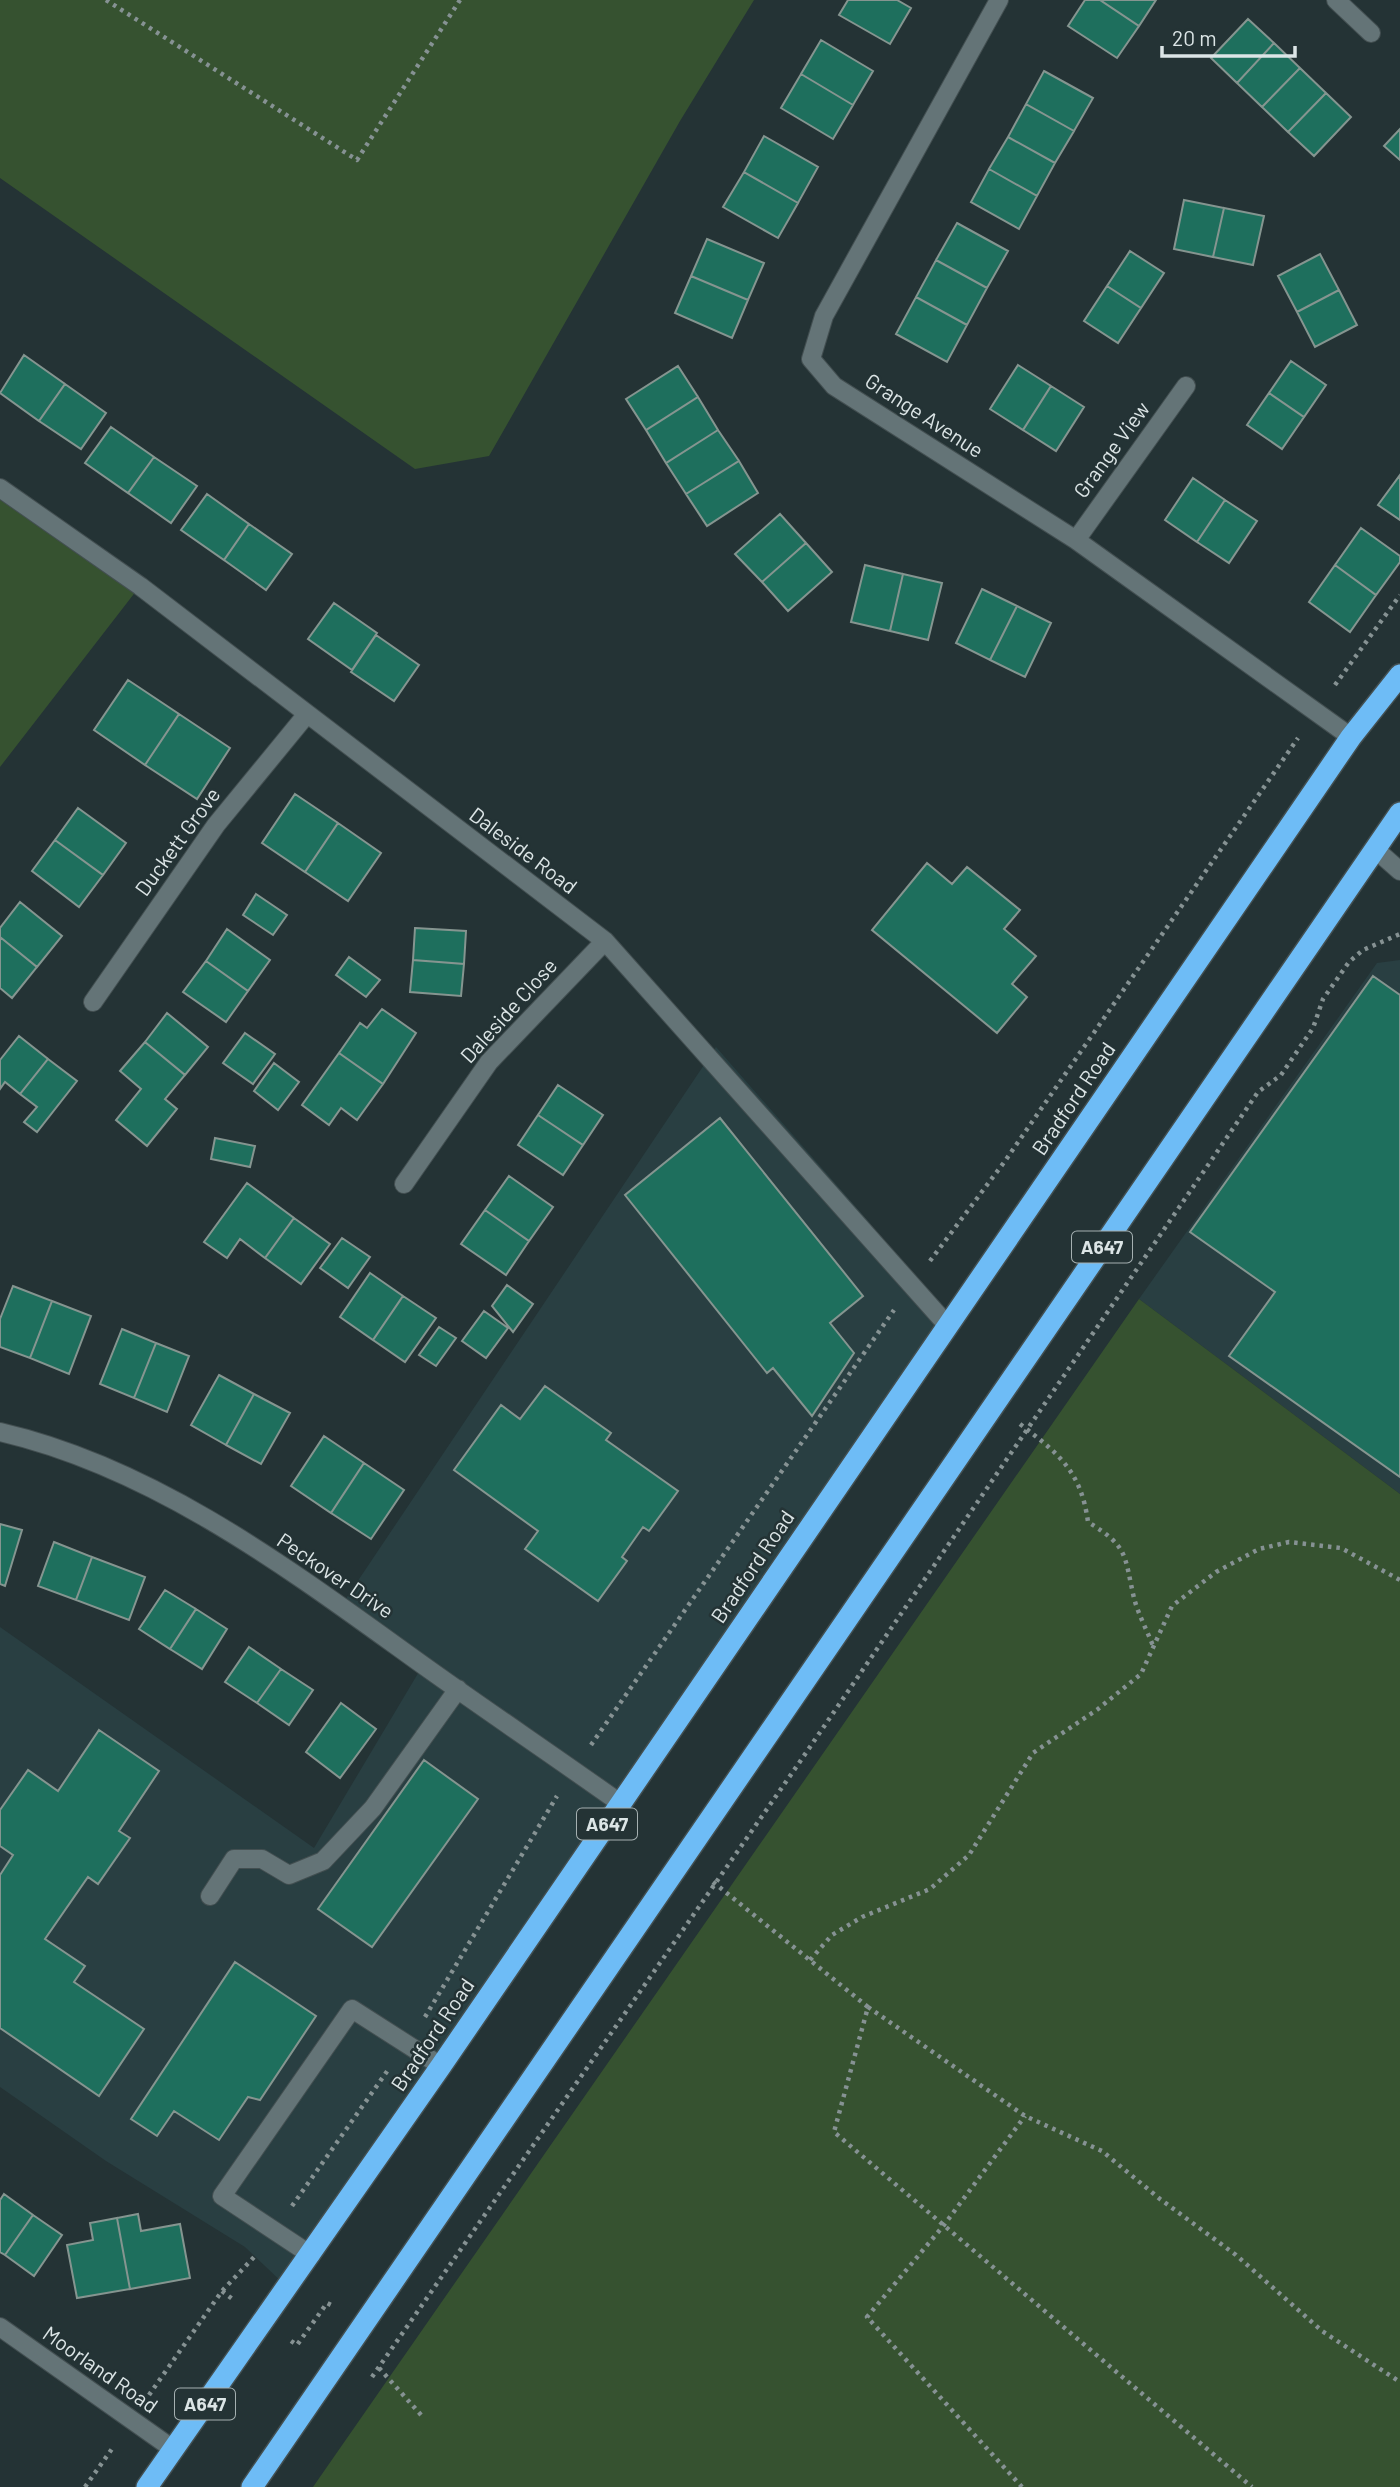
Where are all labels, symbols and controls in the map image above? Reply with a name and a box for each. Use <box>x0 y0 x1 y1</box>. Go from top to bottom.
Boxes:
scale bar <box>1162 14 1295 58</box>
text: 20 m <box>1172 25 1217 50</box>
street label: Grange Avenue <box>861 367 989 462</box>
street label: Grange View <box>1067 396 1154 502</box>
street label: Duckett Grove <box>129 782 224 900</box>
street label: Daleside Road <box>465 801 583 898</box>
street label: Daleside Close <box>454 953 561 1067</box>
street label: Bradford Road <box>1026 1037 1120 1159</box>
road number: A647 <box>1072 1232 1132 1262</box>
street label: Bradford Road <box>705 1505 799 1627</box>
street label: Peckover Drive <box>273 1527 399 1623</box>
road number: A647 <box>577 1808 637 1840</box>
street label: Bradford Road <box>385 1973 479 2095</box>
street label: Moorland Road <box>39 2320 163 2418</box>
road number: A647 <box>175 2388 235 2420</box>

